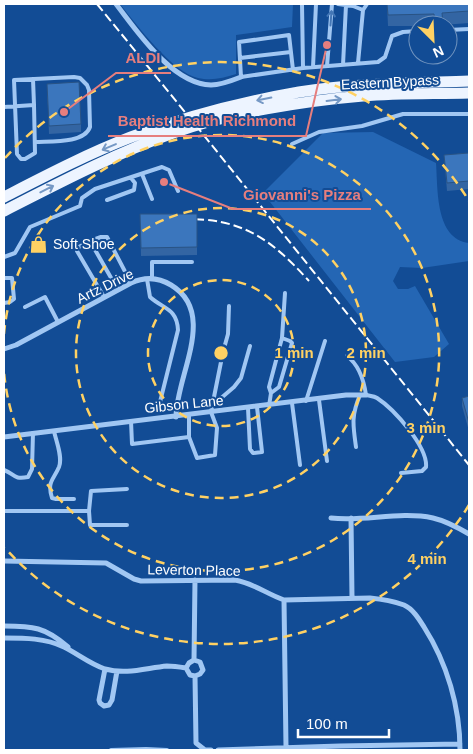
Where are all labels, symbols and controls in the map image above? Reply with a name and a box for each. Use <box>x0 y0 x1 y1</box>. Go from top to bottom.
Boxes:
one-way arrow <box>326 10 335 26</box>
north arrow <box>408 15 458 65</box>
callout: ALDI <box>116 43 171 73</box>
text: N <box>430 43 446 61</box>
text: ALDI <box>126 49 161 66</box>
street label: Eastern Bypass <box>341 71 439 93</box>
one-way arrow <box>257 95 273 104</box>
one-way arrow <box>325 95 341 105</box>
callout: Baptist Health Richmond <box>108 106 306 136</box>
text: Baptist Health Richmond <box>118 112 296 129</box>
one-way arrow <box>102 142 117 152</box>
callout: Giovanni's Pizza <box>233 179 371 209</box>
one-way arrow <box>39 184 54 193</box>
text: Giovanni's Pizza <box>243 186 362 203</box>
shop icon: Soft Shoe <box>29 234 49 254</box>
place label: Soft Shoe <box>53 236 115 252</box>
street label: Artz Drive <box>74 265 136 307</box>
centre of rings <box>212 344 230 362</box>
text: 1 min <box>274 344 314 361</box>
text: 2 min <box>346 344 386 361</box>
street label: Gibson Lane <box>144 392 225 416</box>
text: 3 min <box>406 419 446 436</box>
text: 4 min <box>407 550 447 567</box>
street label: Leverton Place <box>147 561 241 579</box>
scale bar <box>298 706 389 738</box>
text: 100 m <box>306 715 348 732</box>

